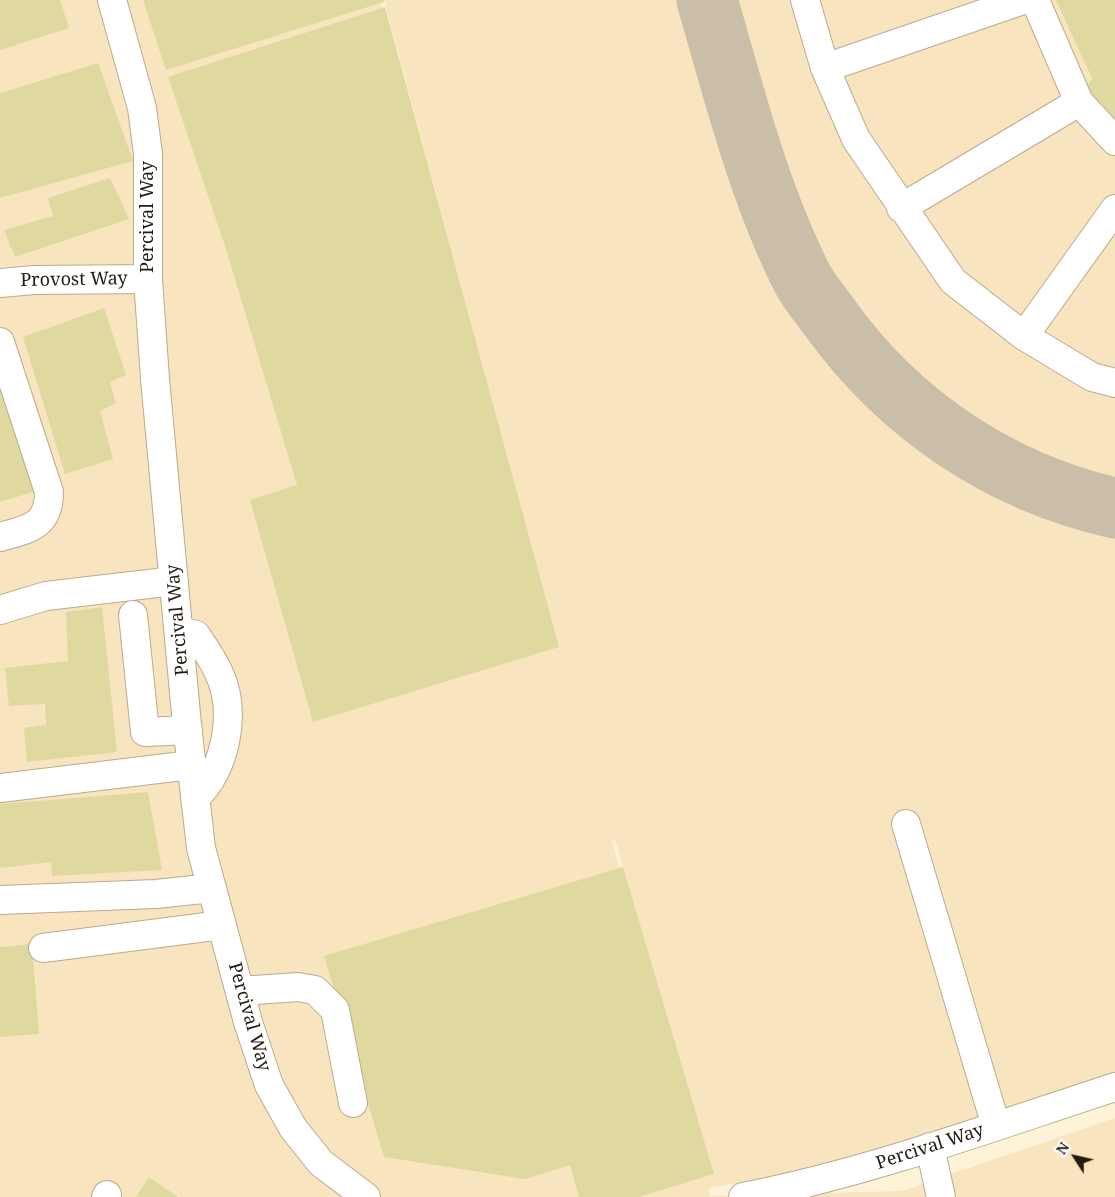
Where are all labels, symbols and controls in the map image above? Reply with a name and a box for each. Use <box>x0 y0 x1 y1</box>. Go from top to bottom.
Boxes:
street label: Percival Way <box>137 161 159 273</box>
street label: Provost Way <box>20 268 128 292</box>
street label: Percival Way <box>162 563 194 677</box>
street label: Percival Way <box>223 960 275 1074</box>
street label: Percival Way <box>873 1119 987 1175</box>
north arrow <box>1050 1132 1100 1182</box>
text: N <box>1051 1138 1073 1158</box>

